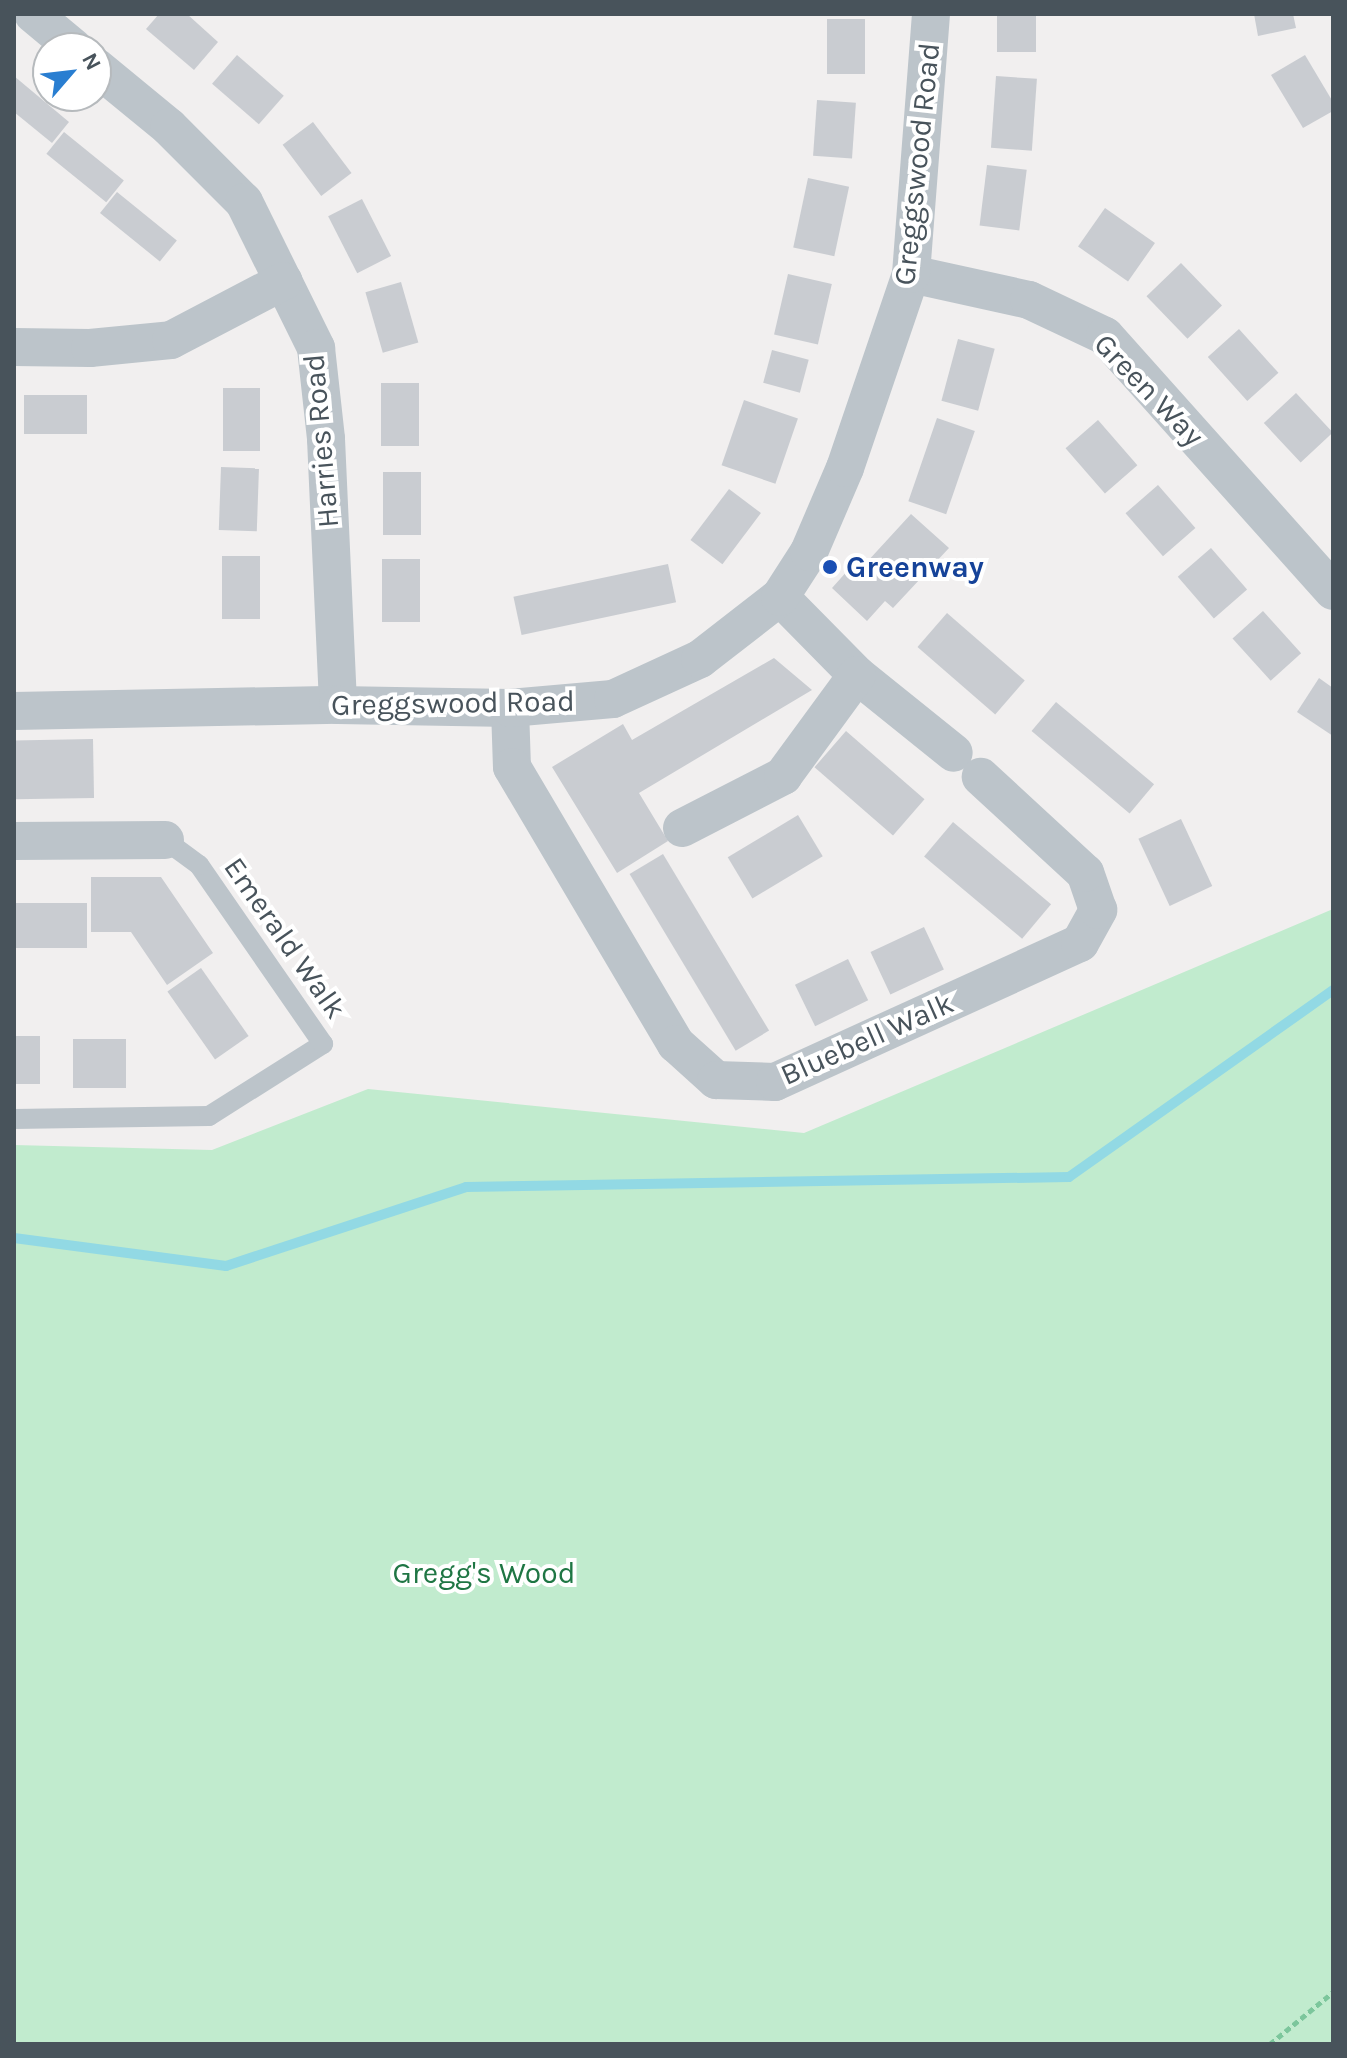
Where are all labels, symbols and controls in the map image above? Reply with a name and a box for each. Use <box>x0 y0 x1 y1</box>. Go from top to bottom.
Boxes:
north arrow <box>32 32 112 112</box>
street label: Greggswood Road <box>886 41 948 287</box>
text: N <box>76 49 107 75</box>
street label: Green Way <box>1087 326 1211 454</box>
street label: Harries Road <box>295 352 347 530</box>
place label: Greenway <box>846 549 984 585</box>
marker: Greenway <box>821 558 839 576</box>
street label: Greggswood Road <box>331 683 575 723</box>
street label: Emerald Walk <box>216 850 354 1026</box>
street label: Bluebell Walk <box>775 985 959 1093</box>
park label: Gregg's Wood <box>393 1555 575 1591</box>

